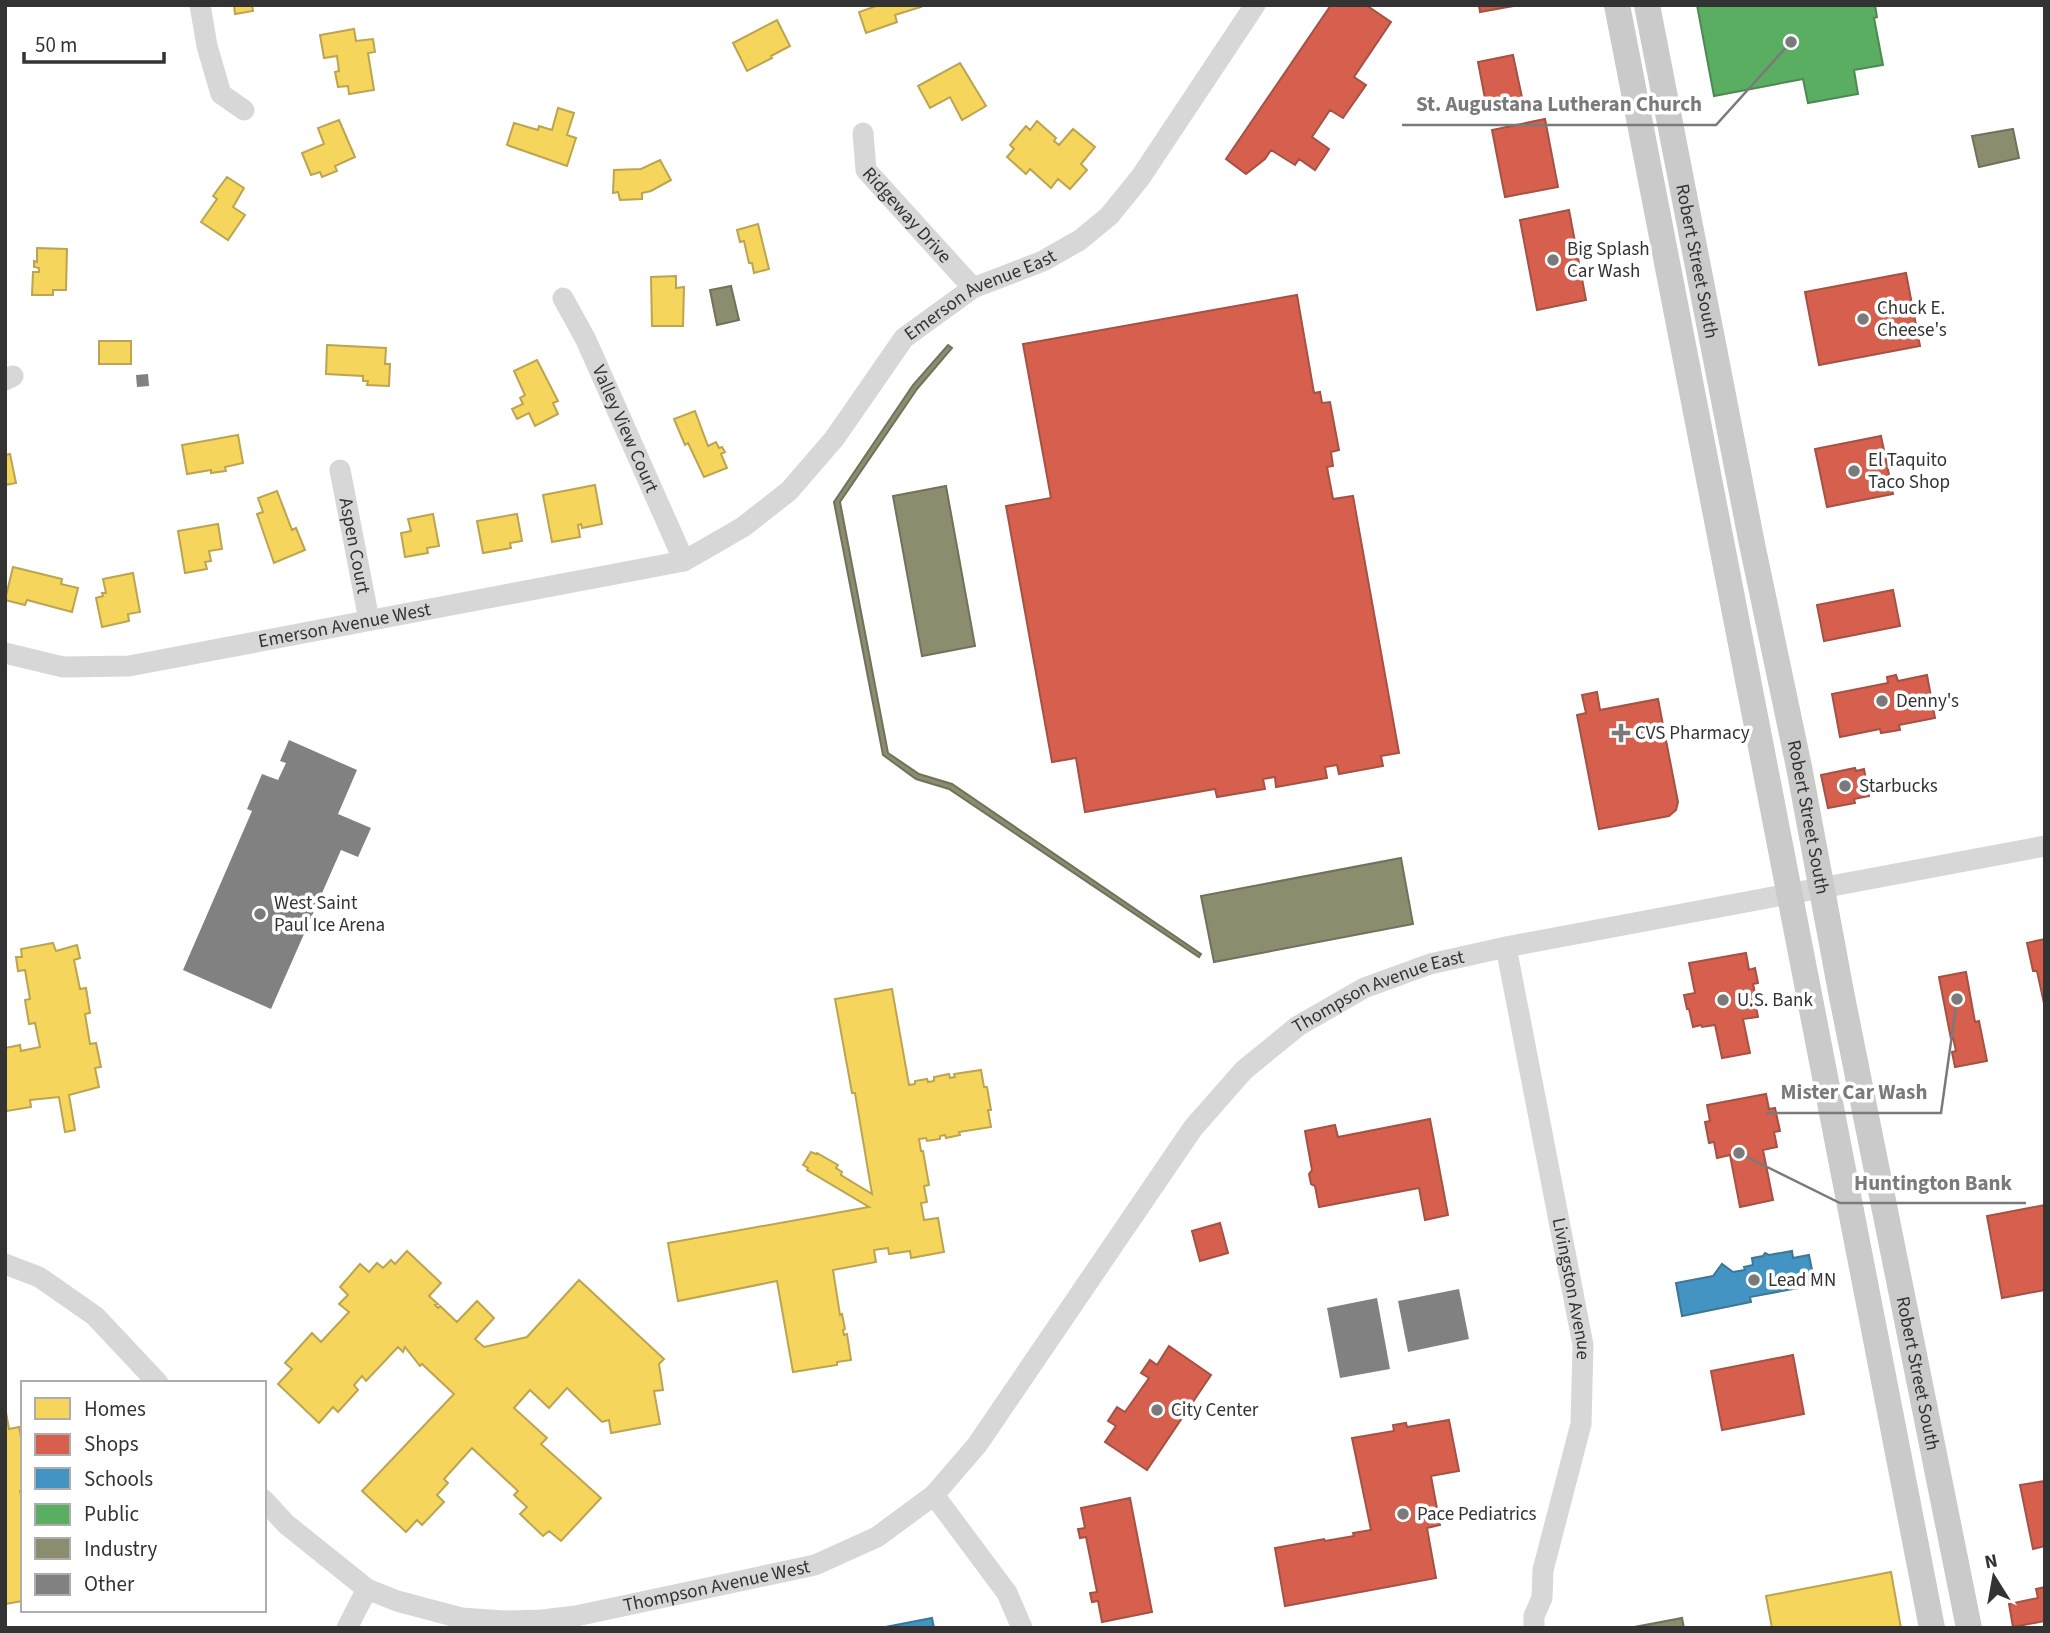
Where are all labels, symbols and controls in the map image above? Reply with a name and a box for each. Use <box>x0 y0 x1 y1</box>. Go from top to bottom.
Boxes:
scale bar <box>24 21 164 65</box>
text: 50 m <box>35 30 77 60</box>
callout: St. Augustana Lutheran Church <box>1402 83 1716 125</box>
text: St. Augustana Lutheran Church <box>1416 89 1702 119</box>
street label: Ridgeway Drive <box>856 161 958 269</box>
street label: Robert Street South <box>1669 182 1725 341</box>
place label: Big Splash Car Wash <box>1567 236 1650 285</box>
street label: Emerson Avenue East <box>899 242 1062 347</box>
marker: Big Splash Car Wash <box>1545 252 1561 268</box>
place label: Chuck E. Cheese's <box>1877 295 1947 344</box>
marker: Chuck E. Cheese's <box>1855 311 1871 327</box>
street label: Valley View Court <box>585 361 666 497</box>
place label: El Taquito Taco Shop <box>1868 447 1950 496</box>
marker: El Taquito Taco Shop <box>1846 463 1862 479</box>
street label: Aspen Court <box>332 495 377 597</box>
street label: Emerson Avenue West <box>256 596 434 655</box>
place label: Denny's <box>1896 688 1959 715</box>
marker: Denny's <box>1874 693 1890 709</box>
place label: CVS Pharmacy <box>1635 720 1750 747</box>
marker: CVS Pharmacy <box>1613 725 1629 741</box>
street label: Robert Street South <box>1780 737 1836 897</box>
place label: Starbucks <box>1859 773 1938 800</box>
marker: Starbucks <box>1837 778 1853 794</box>
place label: West Saint Paul Ice Arena <box>274 890 385 939</box>
marker: West Saint Paul Ice Arena <box>252 906 268 922</box>
street label: Thompson Avenue East <box>1287 943 1467 1040</box>
place label: U.S. Bank <box>1737 987 1813 1014</box>
marker: U.S. Bank <box>1715 992 1731 1008</box>
callout: Mister Car Wash <box>1766 1071 1941 1113</box>
text: Mister Car Wash <box>1781 1077 1927 1107</box>
callout: Huntington Bank <box>1840 1161 2026 1203</box>
text: Huntington Bank <box>1854 1168 2012 1198</box>
street label: Livingston Avenue <box>1545 1215 1597 1360</box>
place label: Lead MN <box>1768 1267 1836 1294</box>
marker: Lead MN <box>1746 1272 1762 1288</box>
street label: Robert Street South <box>1889 1294 1946 1453</box>
legend <box>21 1381 266 1612</box>
text: Homes <box>84 1394 146 1424</box>
place label: City Center <box>1171 1397 1259 1424</box>
marker: City Center <box>1149 1402 1165 1418</box>
text: Shops <box>84 1429 139 1459</box>
text: Schools <box>84 1464 153 1494</box>
text: Public <box>84 1499 139 1529</box>
place label: Pace Pediatrics <box>1417 1501 1537 1528</box>
marker: Pace Pediatrics <box>1395 1506 1411 1522</box>
text: Industry <box>84 1534 157 1564</box>
north arrow <box>1959 1542 2029 1612</box>
text: N <box>1982 1547 2000 1576</box>
street label: Thompson Avenue West <box>621 1553 813 1619</box>
text: Other <box>84 1569 135 1599</box>

